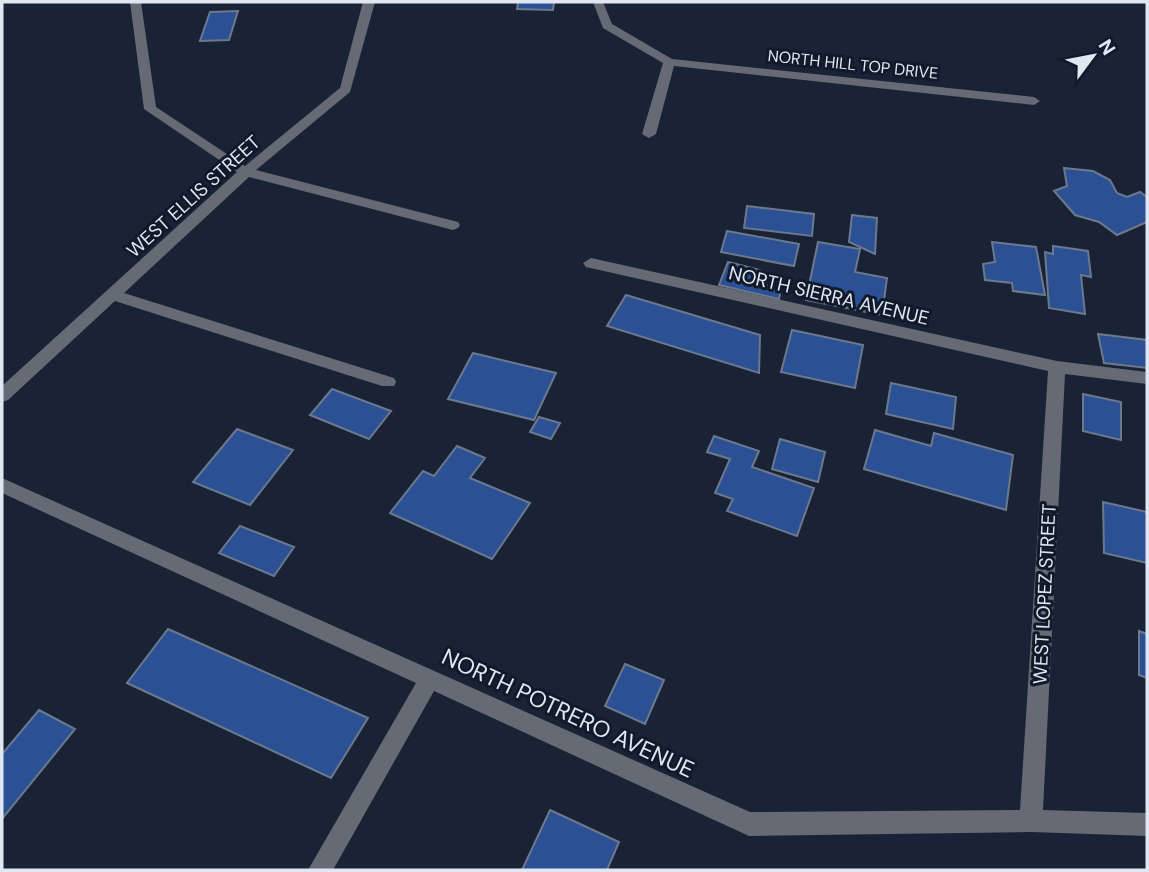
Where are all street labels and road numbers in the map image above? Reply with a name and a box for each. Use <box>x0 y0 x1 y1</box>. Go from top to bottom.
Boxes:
street label: NORTH HILL TOP DRIVE <box>767 45 939 84</box>
street label: WEST ELLIS STREET <box>121 129 266 263</box>
street label: NORTH SIERRA AVENUE <box>726 260 931 331</box>
street label: WEST LOPEZ STREET <box>1027 503 1062 685</box>
street label: NORTH POTRERO AVENUE <box>437 641 699 785</box>

